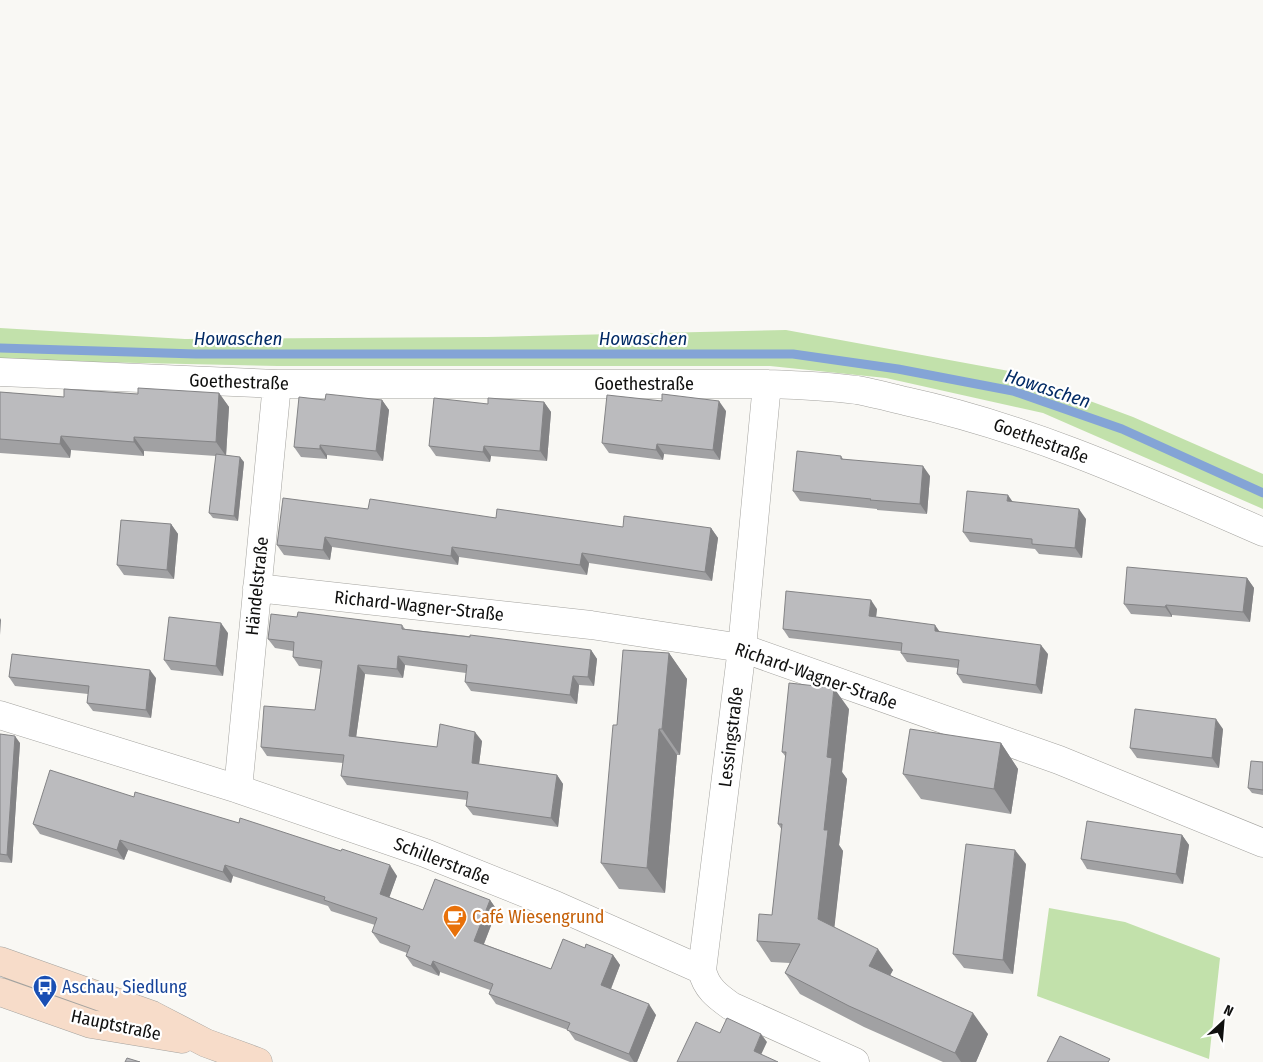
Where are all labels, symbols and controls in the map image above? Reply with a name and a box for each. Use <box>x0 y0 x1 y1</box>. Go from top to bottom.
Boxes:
water label: Howaschen <box>194 327 282 350</box>
water label: Howaschen <box>599 327 687 350</box>
water label: Howaschen <box>1002 364 1094 413</box>
street label: Goethestraße <box>189 369 289 395</box>
street label: Goethestraße <box>594 373 694 395</box>
street label: Goethestraße <box>990 414 1092 468</box>
street label: Händelstraße <box>241 535 273 636</box>
street label: Richard-Wagner-Straße <box>333 586 505 626</box>
street label: Richard-Wagner-Straße <box>732 638 900 714</box>
street label: Lessingstraße <box>714 686 748 788</box>
street label: Schillerstraße <box>391 833 493 890</box>
cafe icon: Café Wiesengrund <box>442 904 468 938</box>
place label: Café Wiesengrund <box>472 906 605 928</box>
bus stop icon: Aschau, Siedlung <box>32 974 58 1008</box>
place label: Aschau, Siedlung <box>62 976 187 998</box>
north arrow <box>1198 997 1248 1047</box>
text: N <box>1221 1001 1236 1020</box>
street label: Hauptstraße <box>69 1005 163 1045</box>

